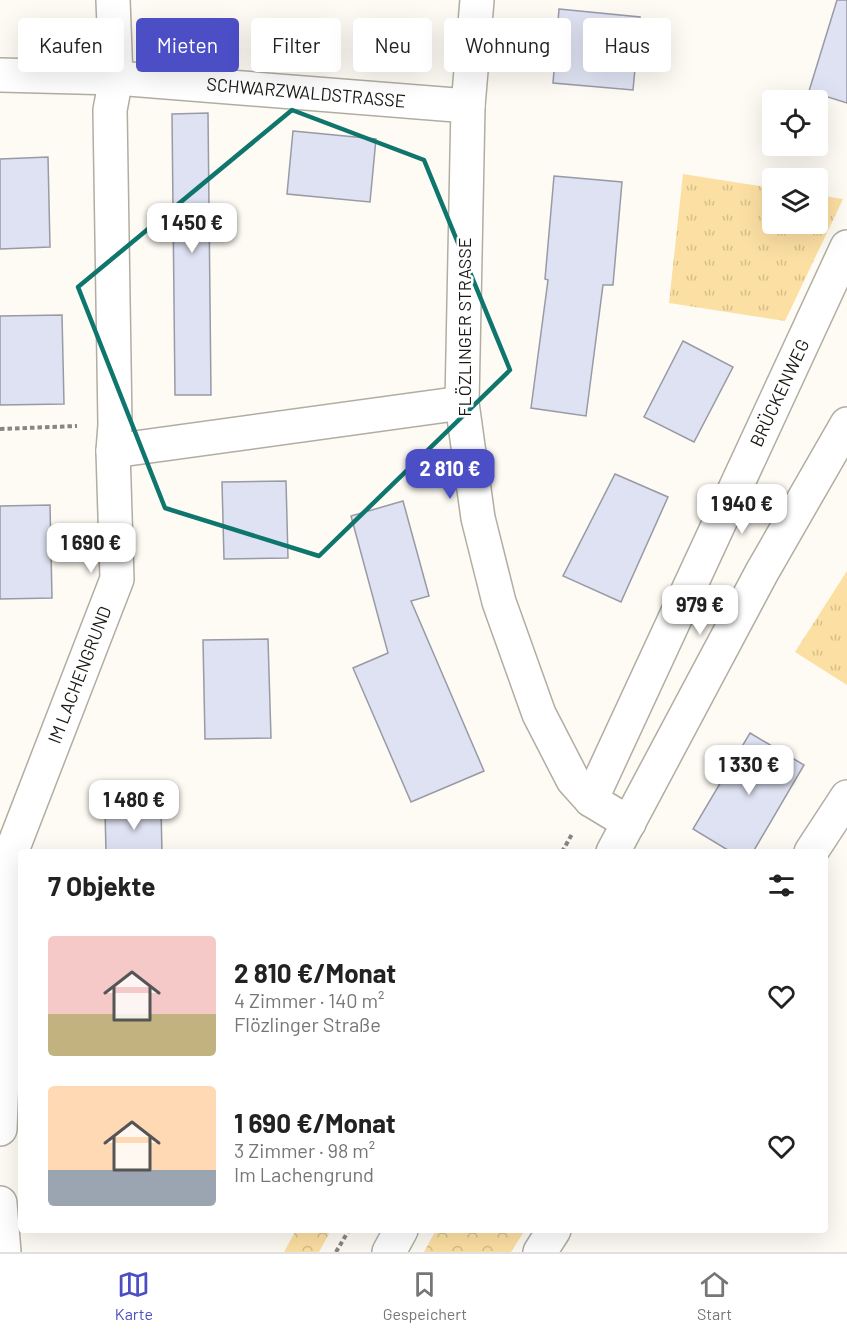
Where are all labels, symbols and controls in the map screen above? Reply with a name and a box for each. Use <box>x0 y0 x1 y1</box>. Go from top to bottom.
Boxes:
chip: Kaufen <box>18 18 124 72</box>
chip: Mieten <box>136 18 239 72</box>
chip: Filter <box>251 18 341 72</box>
chip: Neu <box>353 18 432 72</box>
chip: Wohnung <box>444 18 571 72</box>
chip: Haus <box>583 18 671 72</box>
street label: SCHWARZWALDSTRASSE <box>206 72 407 112</box>
map controls <box>762 90 828 234</box>
button: locate <box>762 90 828 156</box>
button: layers <box>762 168 828 234</box>
pin: 1 450 € <box>137 203 247 254</box>
text: 1 450 € <box>161 210 223 234</box>
street label: FLÖZLINGER STRASSE <box>453 237 475 417</box>
street label: BRÜCKENWEG <box>745 335 814 450</box>
pin: 2 810 € <box>395 449 505 500</box>
text: 2 810 € <box>420 456 480 480</box>
pin: 1 940 € <box>687 484 797 535</box>
text: 1 940 € <box>711 491 773 515</box>
pin: 1 690 € <box>36 523 146 574</box>
text: 1 690 € <box>61 530 121 554</box>
pin: 979 € <box>658 585 742 636</box>
text: 979 € <box>676 592 724 616</box>
street label: IM LACHENGRUND <box>43 603 115 746</box>
pin: 1 330 € <box>694 745 804 796</box>
text: 1 330 € <box>719 752 779 776</box>
pin: 1 480 € <box>79 780 189 831</box>
text: 1 480 € <box>103 787 165 811</box>
icon: filters <box>765 869 798 902</box>
text: 7 Objekte <box>48 870 156 901</box>
text: 2 810 €/Monat <box>234 957 396 988</box>
icon: home <box>96 960 168 1032</box>
icon: heart <box>765 980 798 1013</box>
text: 4 Zimmer · 140 m² <box>234 988 385 1012</box>
text: Flözlinger Straße <box>234 1012 381 1036</box>
text: 1 690 €/Monat <box>234 1107 396 1138</box>
icon: home <box>96 1110 168 1182</box>
icon: heart <box>765 1130 798 1163</box>
text: 3 Zimmer · 98 m² <box>234 1138 375 1162</box>
text: Im Lachengrund <box>234 1162 374 1186</box>
tab: Karte <box>115 1268 153 1323</box>
tab: Gespeichert <box>383 1268 467 1323</box>
tab: Start <box>697 1268 732 1323</box>

